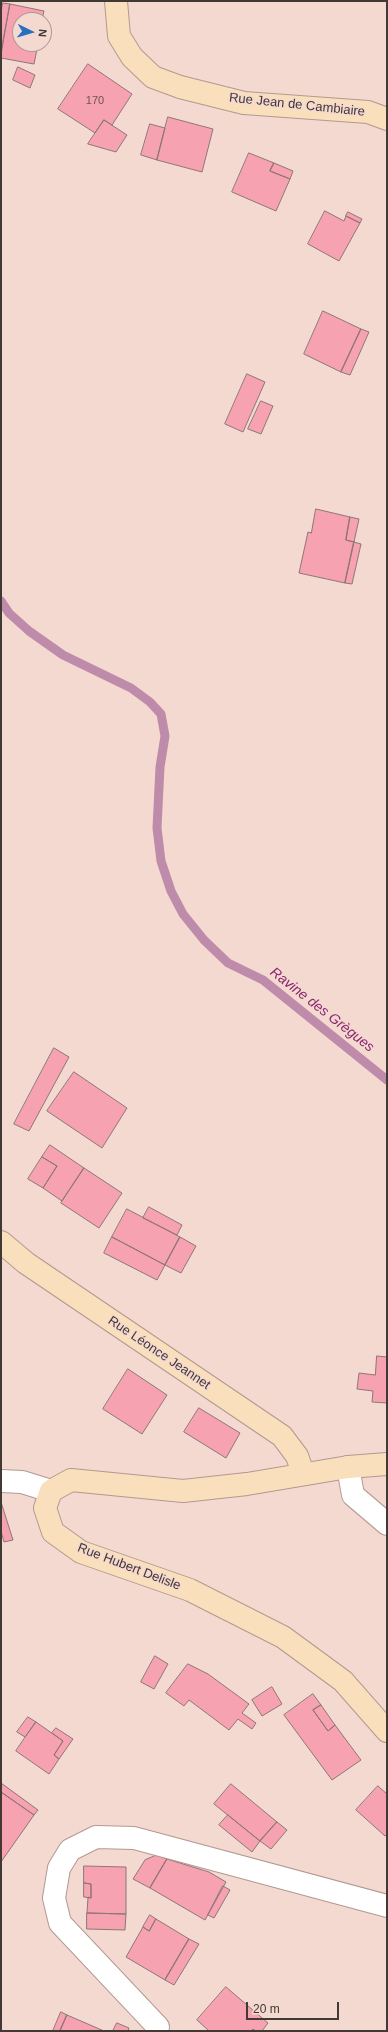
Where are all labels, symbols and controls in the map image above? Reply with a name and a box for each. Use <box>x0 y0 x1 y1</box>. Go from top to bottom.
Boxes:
north arrow <box>12 12 52 52</box>
text: N <box>37 28 49 37</box>
street label: Rue Jean de Cambiaire <box>228 90 366 120</box>
house number: 170 <box>86 94 104 108</box>
water label: Ravine des Grègues <box>267 964 377 1056</box>
street label: Rue Léonce Jeannet <box>105 1313 213 1393</box>
street label: Rue Hubert Delisle <box>75 1540 183 1594</box>
scale bar <box>248 1994 341 2020</box>
text: 20 m <box>253 2002 280 2016</box>

